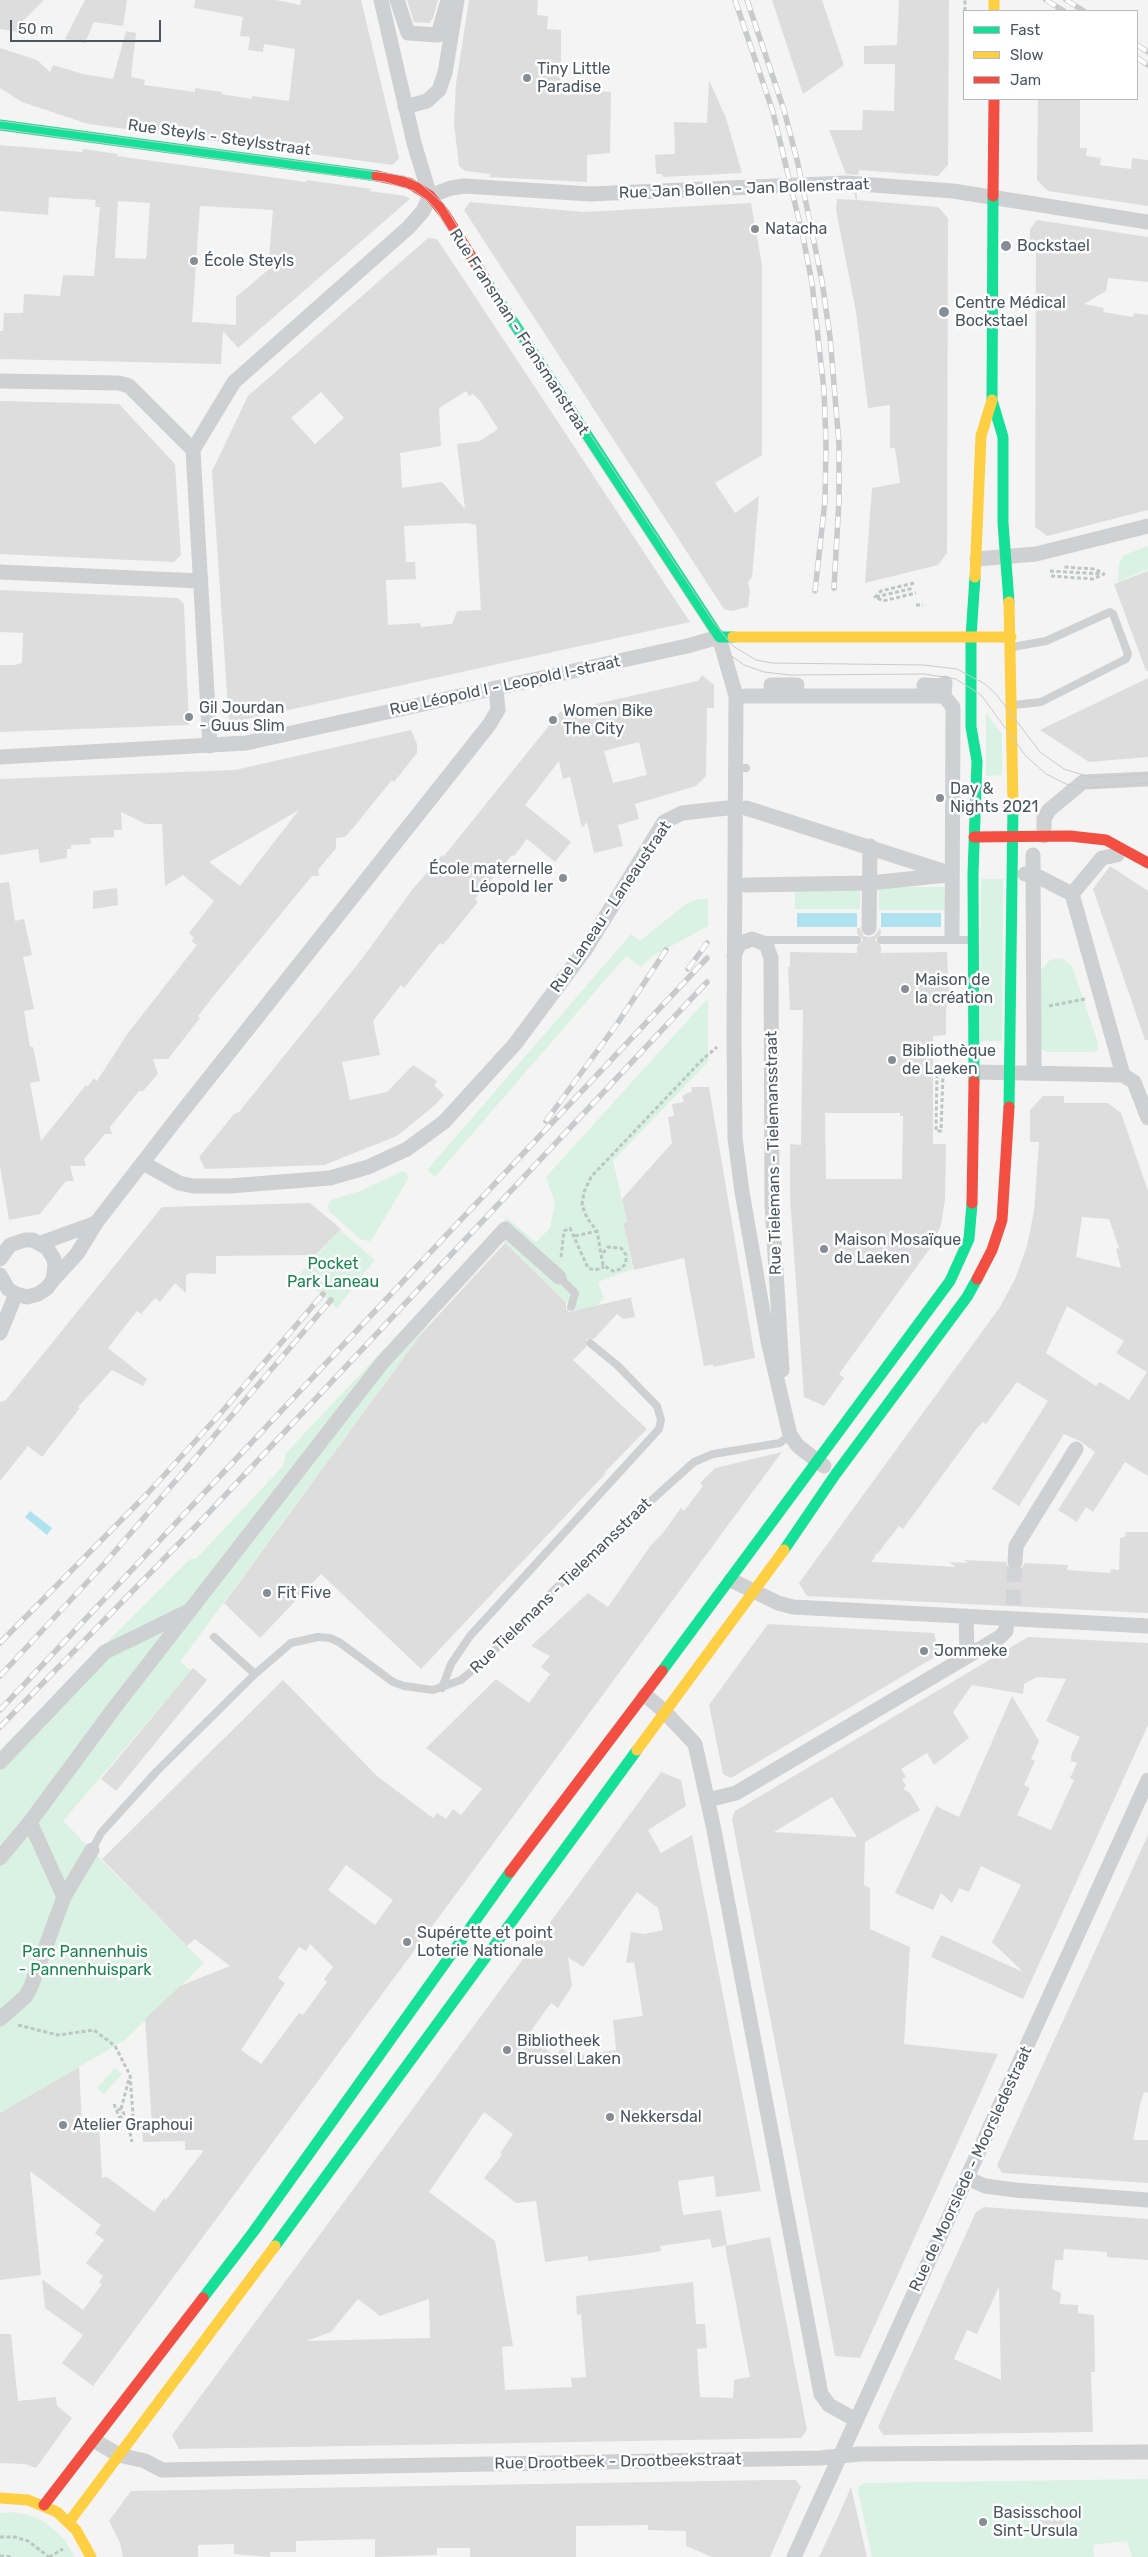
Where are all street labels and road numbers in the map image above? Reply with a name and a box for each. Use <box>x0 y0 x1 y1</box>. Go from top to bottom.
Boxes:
street label: Rue Steyls - Steylsstraat <box>126 116 312 160</box>
street label: Rue Jan Bollen - Jan Bollenstraat <box>619 175 869 203</box>
street label: Rue Fransman - Fransmanstraat <box>445 225 593 439</box>
street label: Rue Léopold I - Leopold I-straat <box>388 652 622 720</box>
street label: Rue Laneau - Laneaustraat <box>546 818 676 996</box>
street label: Rue Tielemans - Tielemansstraat <box>762 1031 786 1275</box>
street label: Rue Tielemans - Tielemansstraat <box>466 1494 656 1678</box>
street label: Rue de Moorslede - Moorsledestraat <box>906 2043 1036 2295</box>
street label: Rue Drootbeek - Drootbeekstraat <box>494 2450 742 2474</box>

